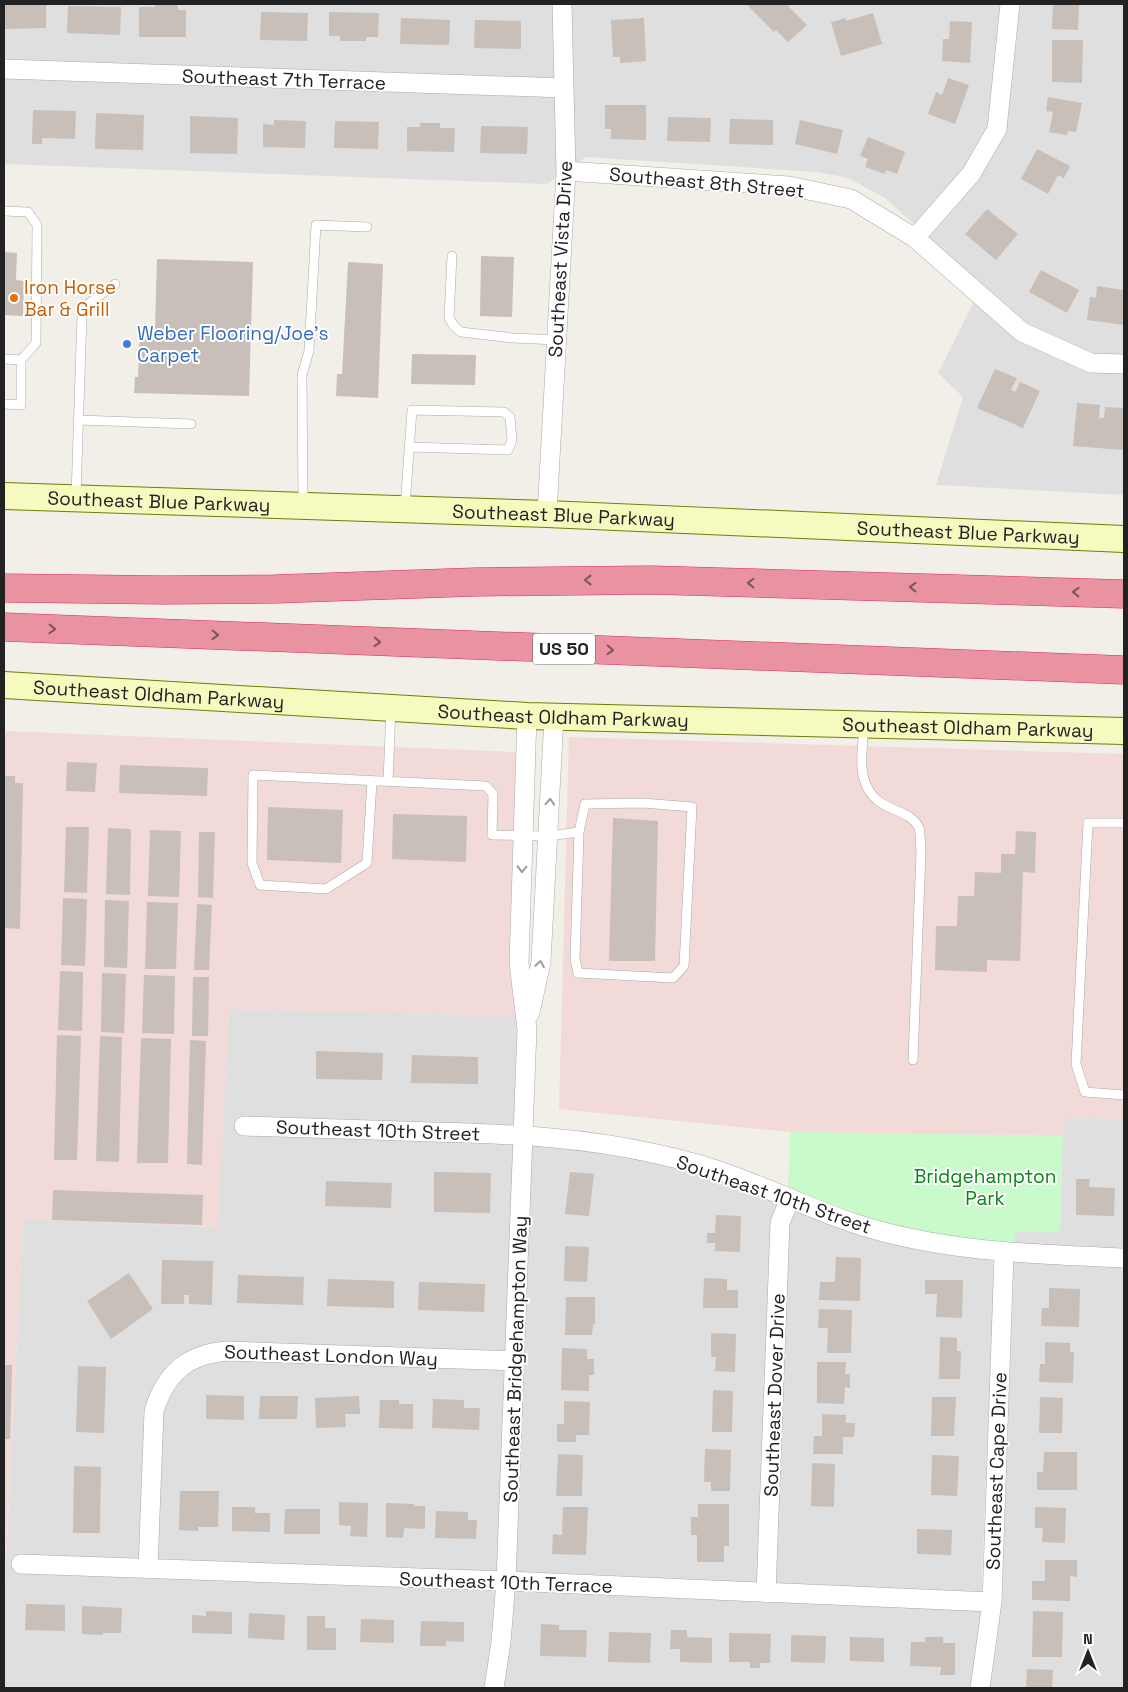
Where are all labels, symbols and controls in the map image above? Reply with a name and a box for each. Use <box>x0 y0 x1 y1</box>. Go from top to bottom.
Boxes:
street label: Southeast 7th Terrace <box>181 63 386 96</box>
street label: Southeast Vista Drive <box>543 160 578 358</box>
street label: Southeast 8th Street <box>608 162 806 203</box>
place label: Iron Horse Bar & Grill <box>24 275 116 322</box>
marker: Iron Horse Bar & Grill <box>8 292 20 304</box>
place label: Weber Flooring/Joe's Carpet <box>137 321 328 368</box>
marker: Weber Flooring/Joe's Carpet <box>121 338 133 350</box>
street label: Southeast Blue Parkway <box>47 485 271 518</box>
street label: Southeast Blue Parkway <box>452 499 676 533</box>
street label: Southeast Blue Parkway <box>856 515 1080 550</box>
one-way arrow <box>584 575 592 585</box>
one-way arrow <box>746 577 754 588</box>
one-way arrow <box>909 582 917 593</box>
one-way arrow <box>1071 587 1079 597</box>
one-way arrow <box>49 623 57 634</box>
one-way arrow <box>211 630 219 641</box>
road number: US 50 <box>533 634 595 664</box>
one-way arrow <box>374 637 381 647</box>
one-way arrow <box>606 645 614 655</box>
street label: Southeast Oldham Parkway <box>32 675 285 715</box>
street label: Southeast Oldham Parkway <box>437 699 689 733</box>
street label: Southeast Oldham Parkway <box>842 712 1094 743</box>
one-way arrow <box>544 797 555 805</box>
one-way arrow <box>517 866 527 874</box>
one-way arrow <box>535 959 545 968</box>
street label: Southeast 10th Street <box>275 1114 481 1147</box>
street label: Southeast 10th Street <box>673 1149 875 1240</box>
park label: Bridgehampton Park <box>914 1164 1056 1211</box>
street label: Southeast Bridgehampton Way <box>498 1215 533 1503</box>
street label: Southeast Dover Drive <box>758 1293 791 1497</box>
street label: Southeast London Way <box>224 1339 438 1372</box>
street label: Southeast Cape Drive <box>981 1372 1012 1570</box>
street label: Southeast 10th Terrace <box>399 1566 613 1599</box>
north arrow <box>1063 1627 1113 1677</box>
text: N <box>1083 1630 1093 1648</box>

